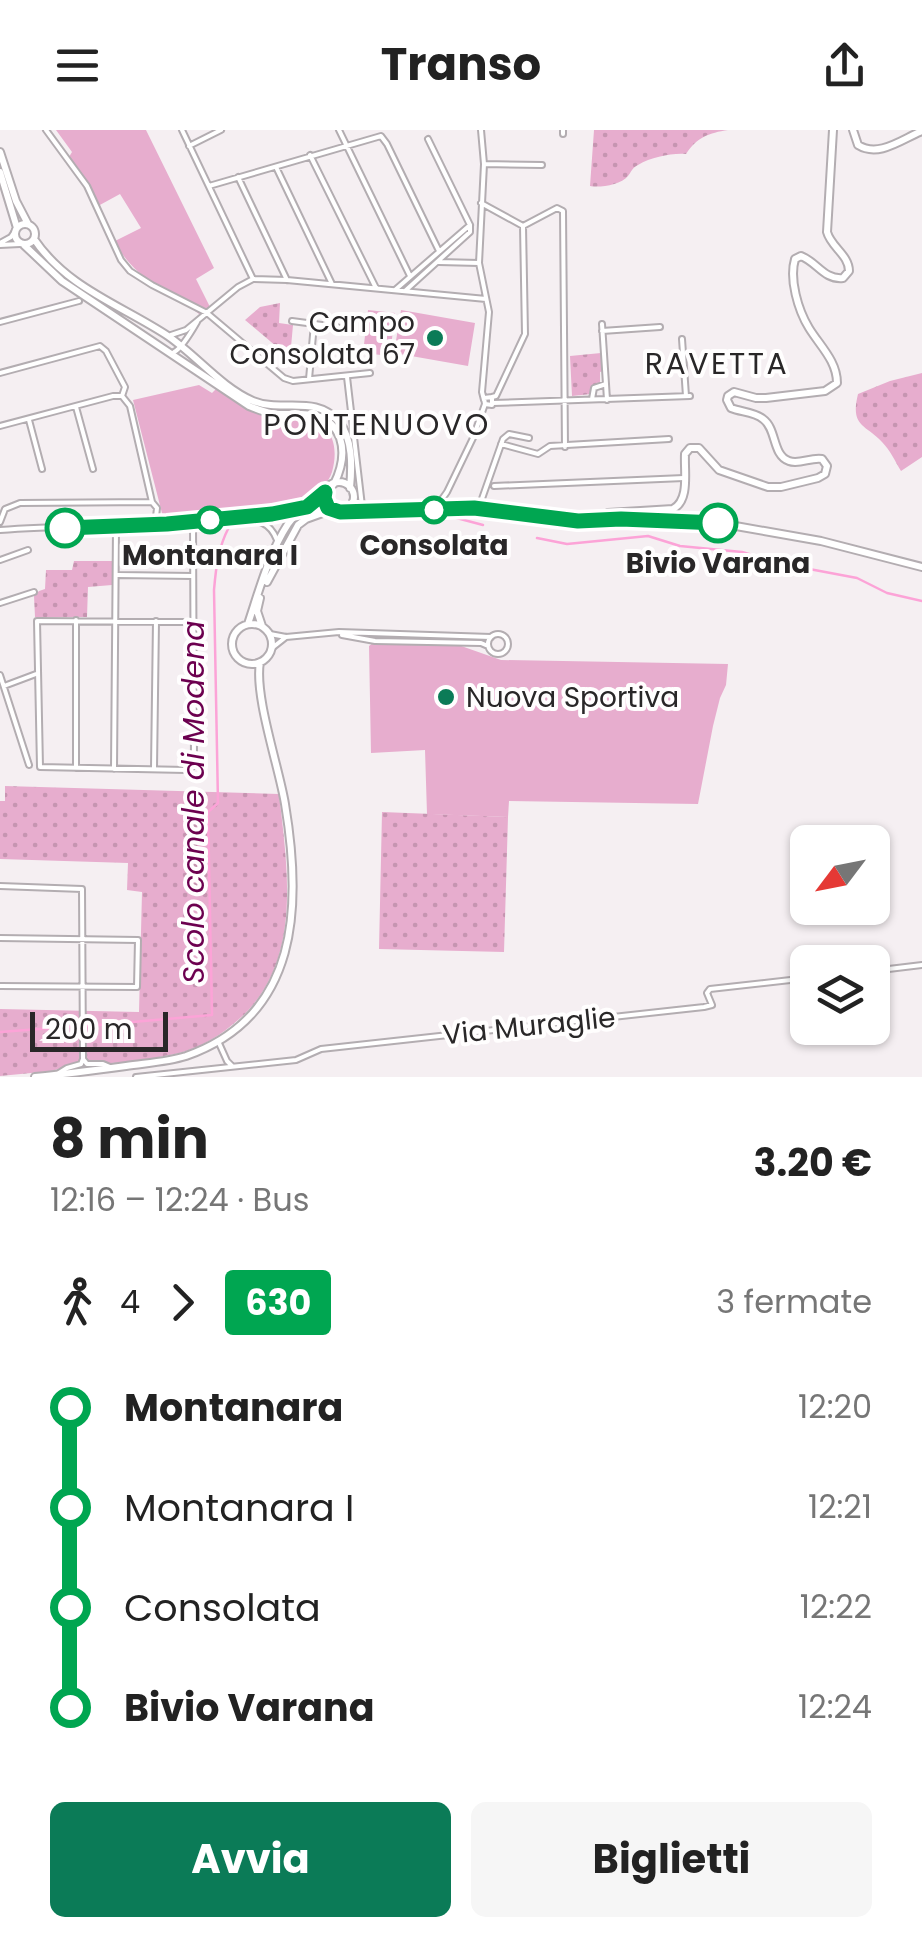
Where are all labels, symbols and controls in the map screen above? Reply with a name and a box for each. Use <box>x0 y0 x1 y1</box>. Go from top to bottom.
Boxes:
text: Transo <box>381 33 541 96</box>
icon: menu <box>50 38 105 93</box>
icon: share <box>817 38 872 93</box>
place label: Campo Consolata 67 <box>230 303 415 374</box>
marker: Campo Consolata 67 <box>424 327 446 349</box>
district label: RAVETTA <box>645 342 789 385</box>
district label: PONTENUOVO <box>263 403 491 446</box>
marker: Consolata <box>421 497 447 523</box>
marker: Bivio Varana <box>699 504 737 542</box>
marker: Montanara I <box>197 507 223 533</box>
unlabelled marker <box>46 509 84 547</box>
place label: Consolata <box>359 526 509 565</box>
place label: Montanara I <box>122 536 298 575</box>
place label: Bivio Varana <box>626 544 810 583</box>
water label: Scolo canale di Modena <box>172 620 215 984</box>
place label: Nuova Sportiva <box>466 678 679 717</box>
marker: Nuova Sportiva <box>435 686 457 708</box>
north arrow <box>790 825 890 925</box>
map controls <box>790 825 890 1045</box>
button: layers <box>790 945 890 1045</box>
street label: Via Muraglie <box>441 998 617 1054</box>
scale bar <box>30 1007 168 1051</box>
text: 200 m <box>45 1010 133 1049</box>
text: 8 min <box>50 1100 209 1177</box>
text: 3.20 € <box>754 1136 872 1189</box>
text: 12:16 – 12:24 · Bus <box>50 1177 309 1222</box>
icon: walk <box>50 1275 105 1330</box>
icon: forward <box>155 1275 210 1330</box>
text: 630 <box>245 1278 311 1327</box>
text: 4 <box>120 1279 140 1324</box>
text: 3 fermate <box>716 1279 872 1324</box>
text: Montanara <box>124 1381 343 1434</box>
text: 12:20 <box>798 1384 872 1429</box>
text: Montanara I <box>124 1481 354 1534</box>
text: 12:21 <box>808 1484 872 1529</box>
text: Consolata <box>124 1581 321 1634</box>
text: 12:22 <box>800 1584 872 1629</box>
text: Bivio Varana <box>124 1681 375 1734</box>
text: 12:24 <box>798 1684 872 1729</box>
button: Avvia <box>50 1802 451 1917</box>
button: Biglietti <box>471 1802 872 1917</box>

